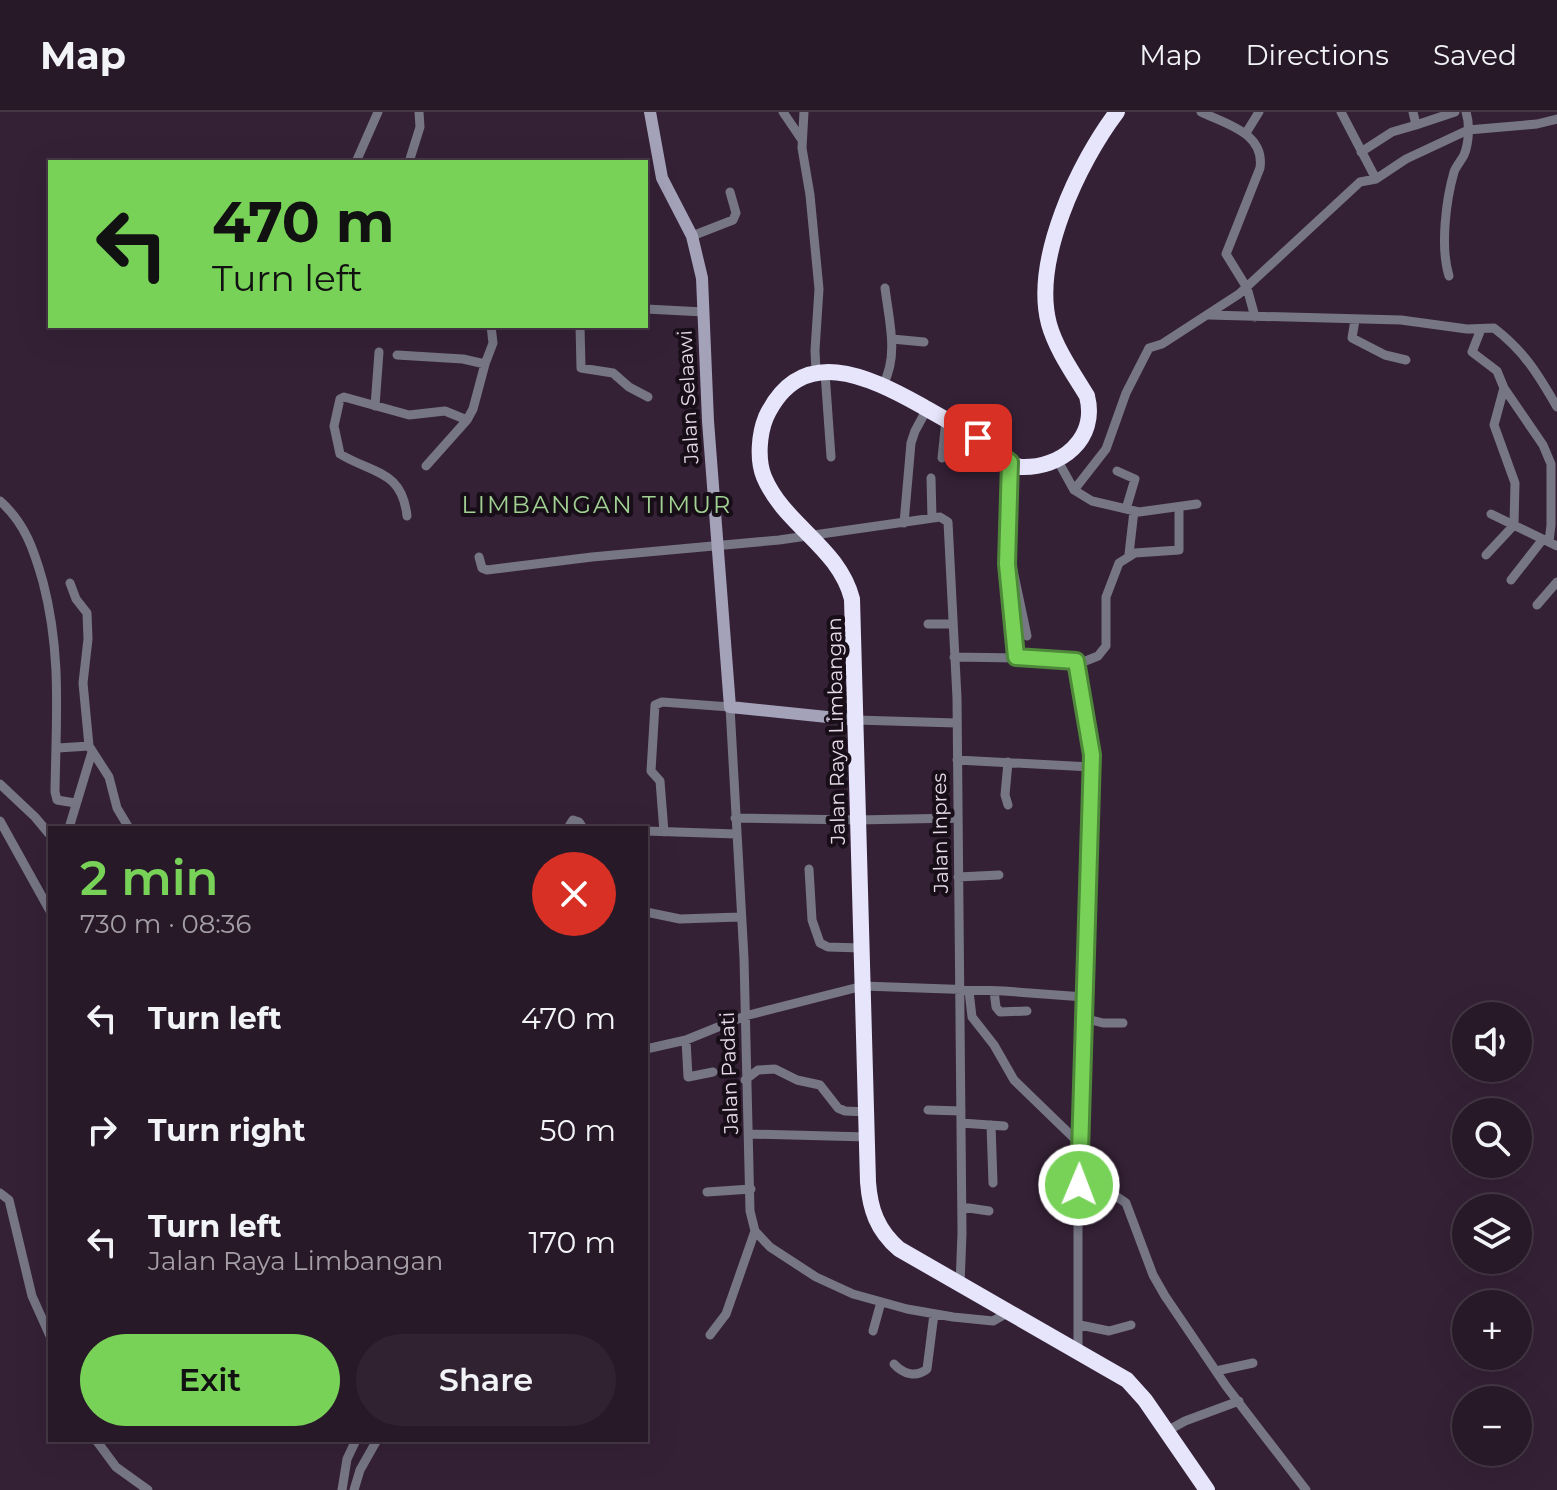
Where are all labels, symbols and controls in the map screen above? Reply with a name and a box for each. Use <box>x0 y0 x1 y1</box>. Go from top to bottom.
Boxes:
text: Map <box>40 32 126 79</box>
text: Map <box>1139 38 1201 72</box>
text: Directions <box>1245 38 1389 72</box>
text: Saved <box>1433 38 1517 72</box>
text: 470 m <box>212 188 394 256</box>
icon: left <box>80 192 184 296</box>
text: Turn left <box>212 256 363 300</box>
street label: Jalan Selaawi <box>673 330 704 465</box>
pin <box>944 404 1012 472</box>
icon: arrive <box>956 416 1000 460</box>
district label: LIMBANGAN TIMUR <box>462 490 732 519</box>
street label: Jalan Raya Limbangan <box>822 617 850 846</box>
street label: Jalan Inpres <box>927 772 953 894</box>
text: 2 min <box>80 849 218 907</box>
button: close <box>532 852 616 936</box>
text: 730 m · 08:36 <box>80 908 251 940</box>
icon: left <box>80 996 124 1040</box>
text: Turn left <box>148 1000 281 1037</box>
text: 470 m <box>521 1000 616 1037</box>
map controls <box>1452 1002 1532 1466</box>
button: sound <box>1452 1002 1532 1082</box>
street label: Jalan Padati <box>715 1011 743 1136</box>
button: search <box>1452 1098 1532 1178</box>
icon: right <box>80 1108 124 1152</box>
text: Turn right <box>148 1112 305 1149</box>
text: 50 m <box>539 1112 616 1149</box>
position arrow <box>1037 1143 1121 1227</box>
button: layers <box>1452 1194 1532 1274</box>
text: Turn left <box>148 1208 281 1245</box>
icon: left <box>80 1220 124 1264</box>
text: 170 m <box>529 1224 616 1261</box>
text: Jalan Raya Limbangan <box>148 1245 443 1277</box>
button: + <box>1452 1290 1532 1370</box>
button: Exit <box>80 1334 340 1426</box>
button: Share <box>356 1334 616 1426</box>
button: − <box>1452 1386 1532 1466</box>

